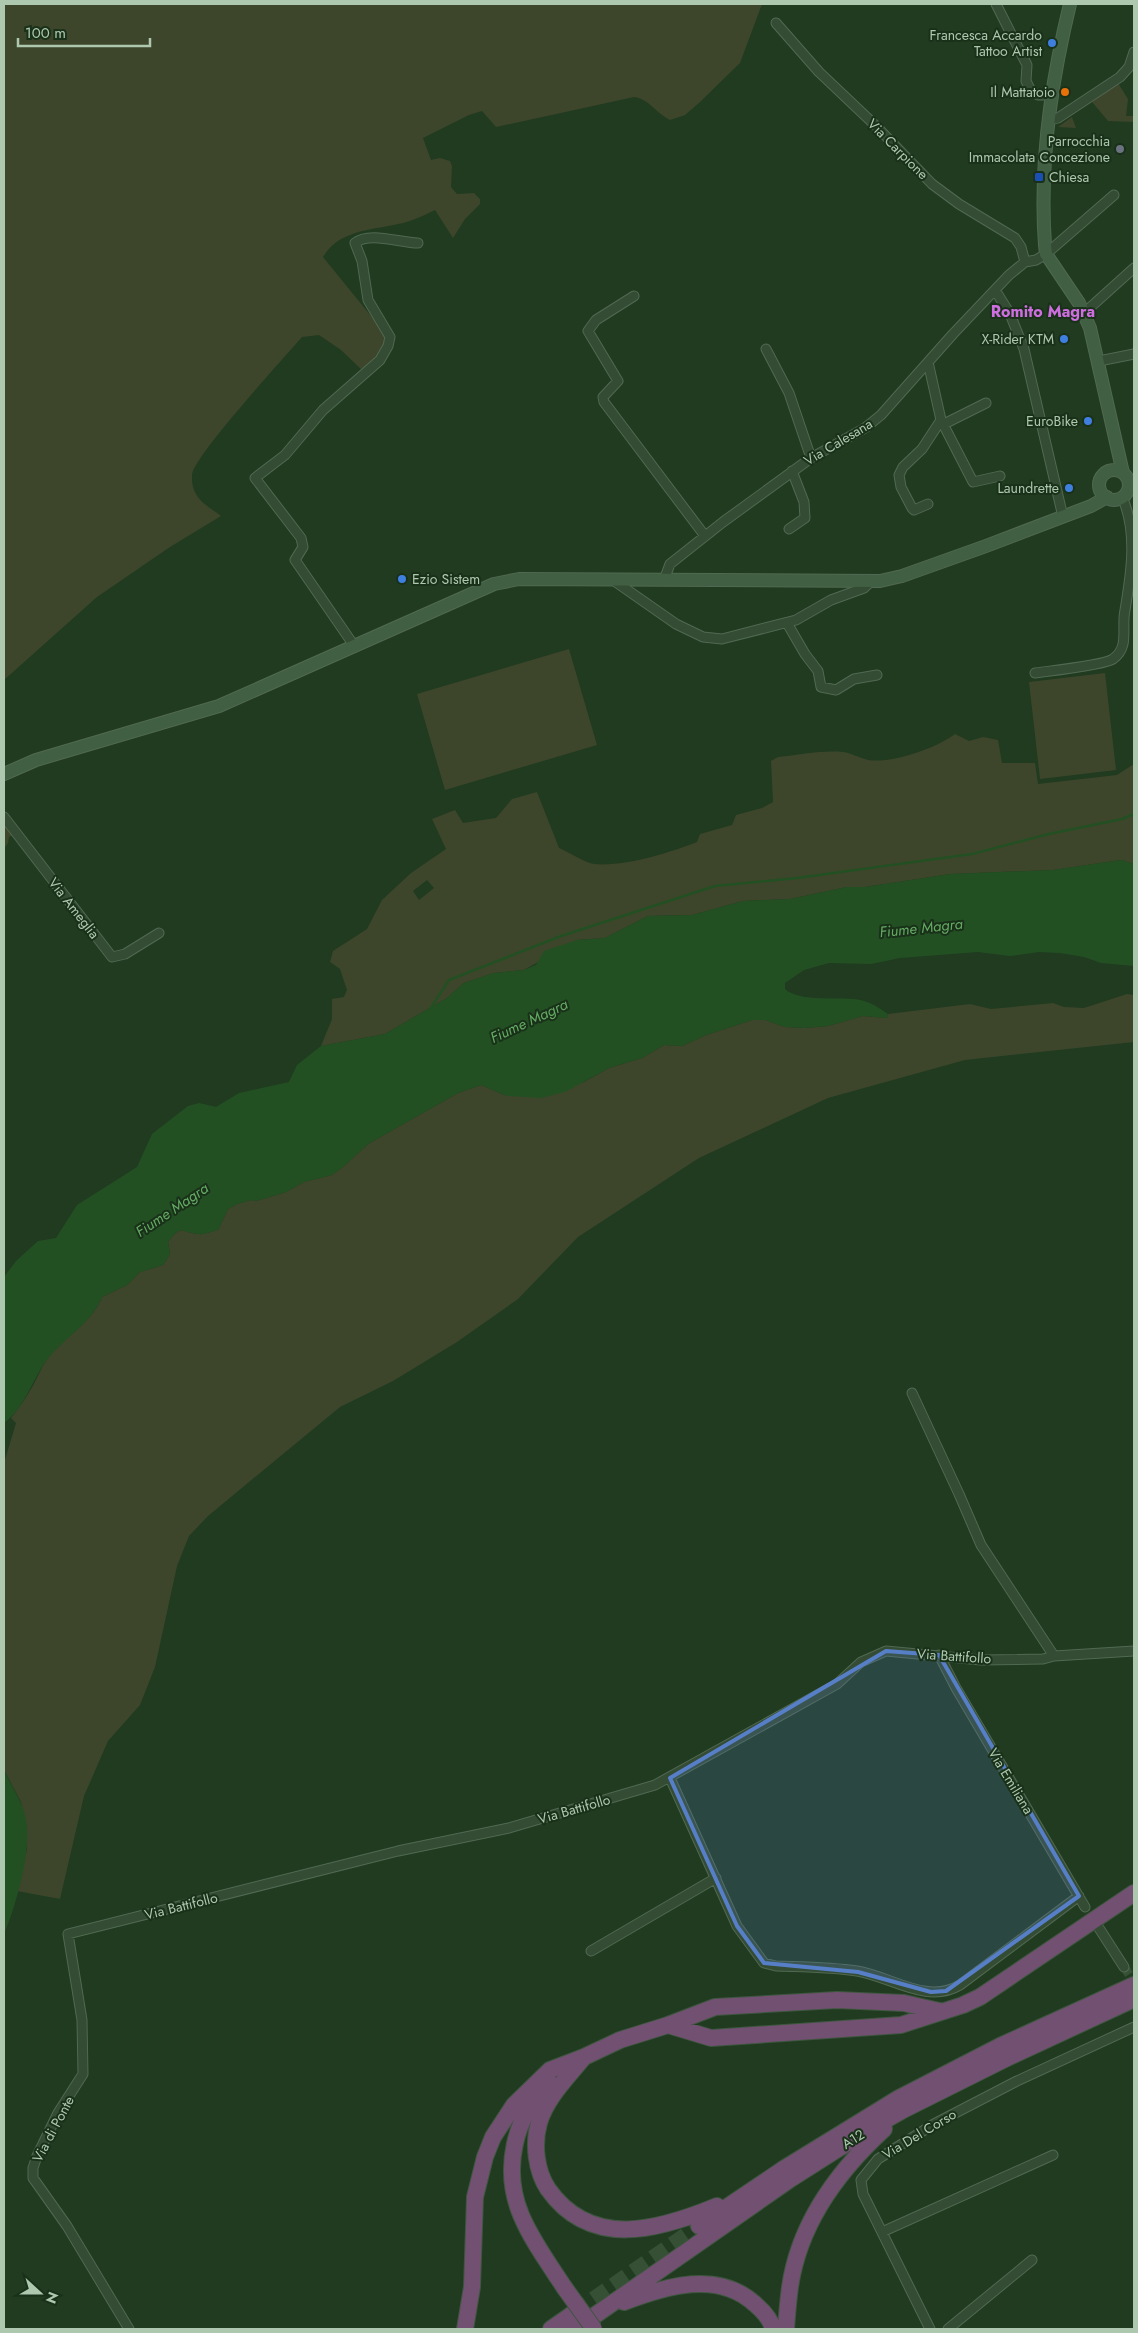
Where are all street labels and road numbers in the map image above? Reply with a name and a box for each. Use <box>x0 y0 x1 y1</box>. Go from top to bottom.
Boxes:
street label: Via Carpione <box>863 114 933 184</box>
street label: Via Calesana <box>800 414 876 470</box>
street label: Via Ameglia <box>44 873 104 943</box>
street label: Via Battifollo <box>916 1643 992 1669</box>
street label: Via Emiliana <box>983 1744 1039 1818</box>
street label: Via Battifollo <box>535 1789 613 1829</box>
street label: Via Battifollo <box>142 1887 220 1925</box>
street label: Via di Ponte <box>27 2092 79 2166</box>
street label: Via Del Corso <box>878 2104 960 2164</box>
street label: A12 <box>838 2124 868 2154</box>

